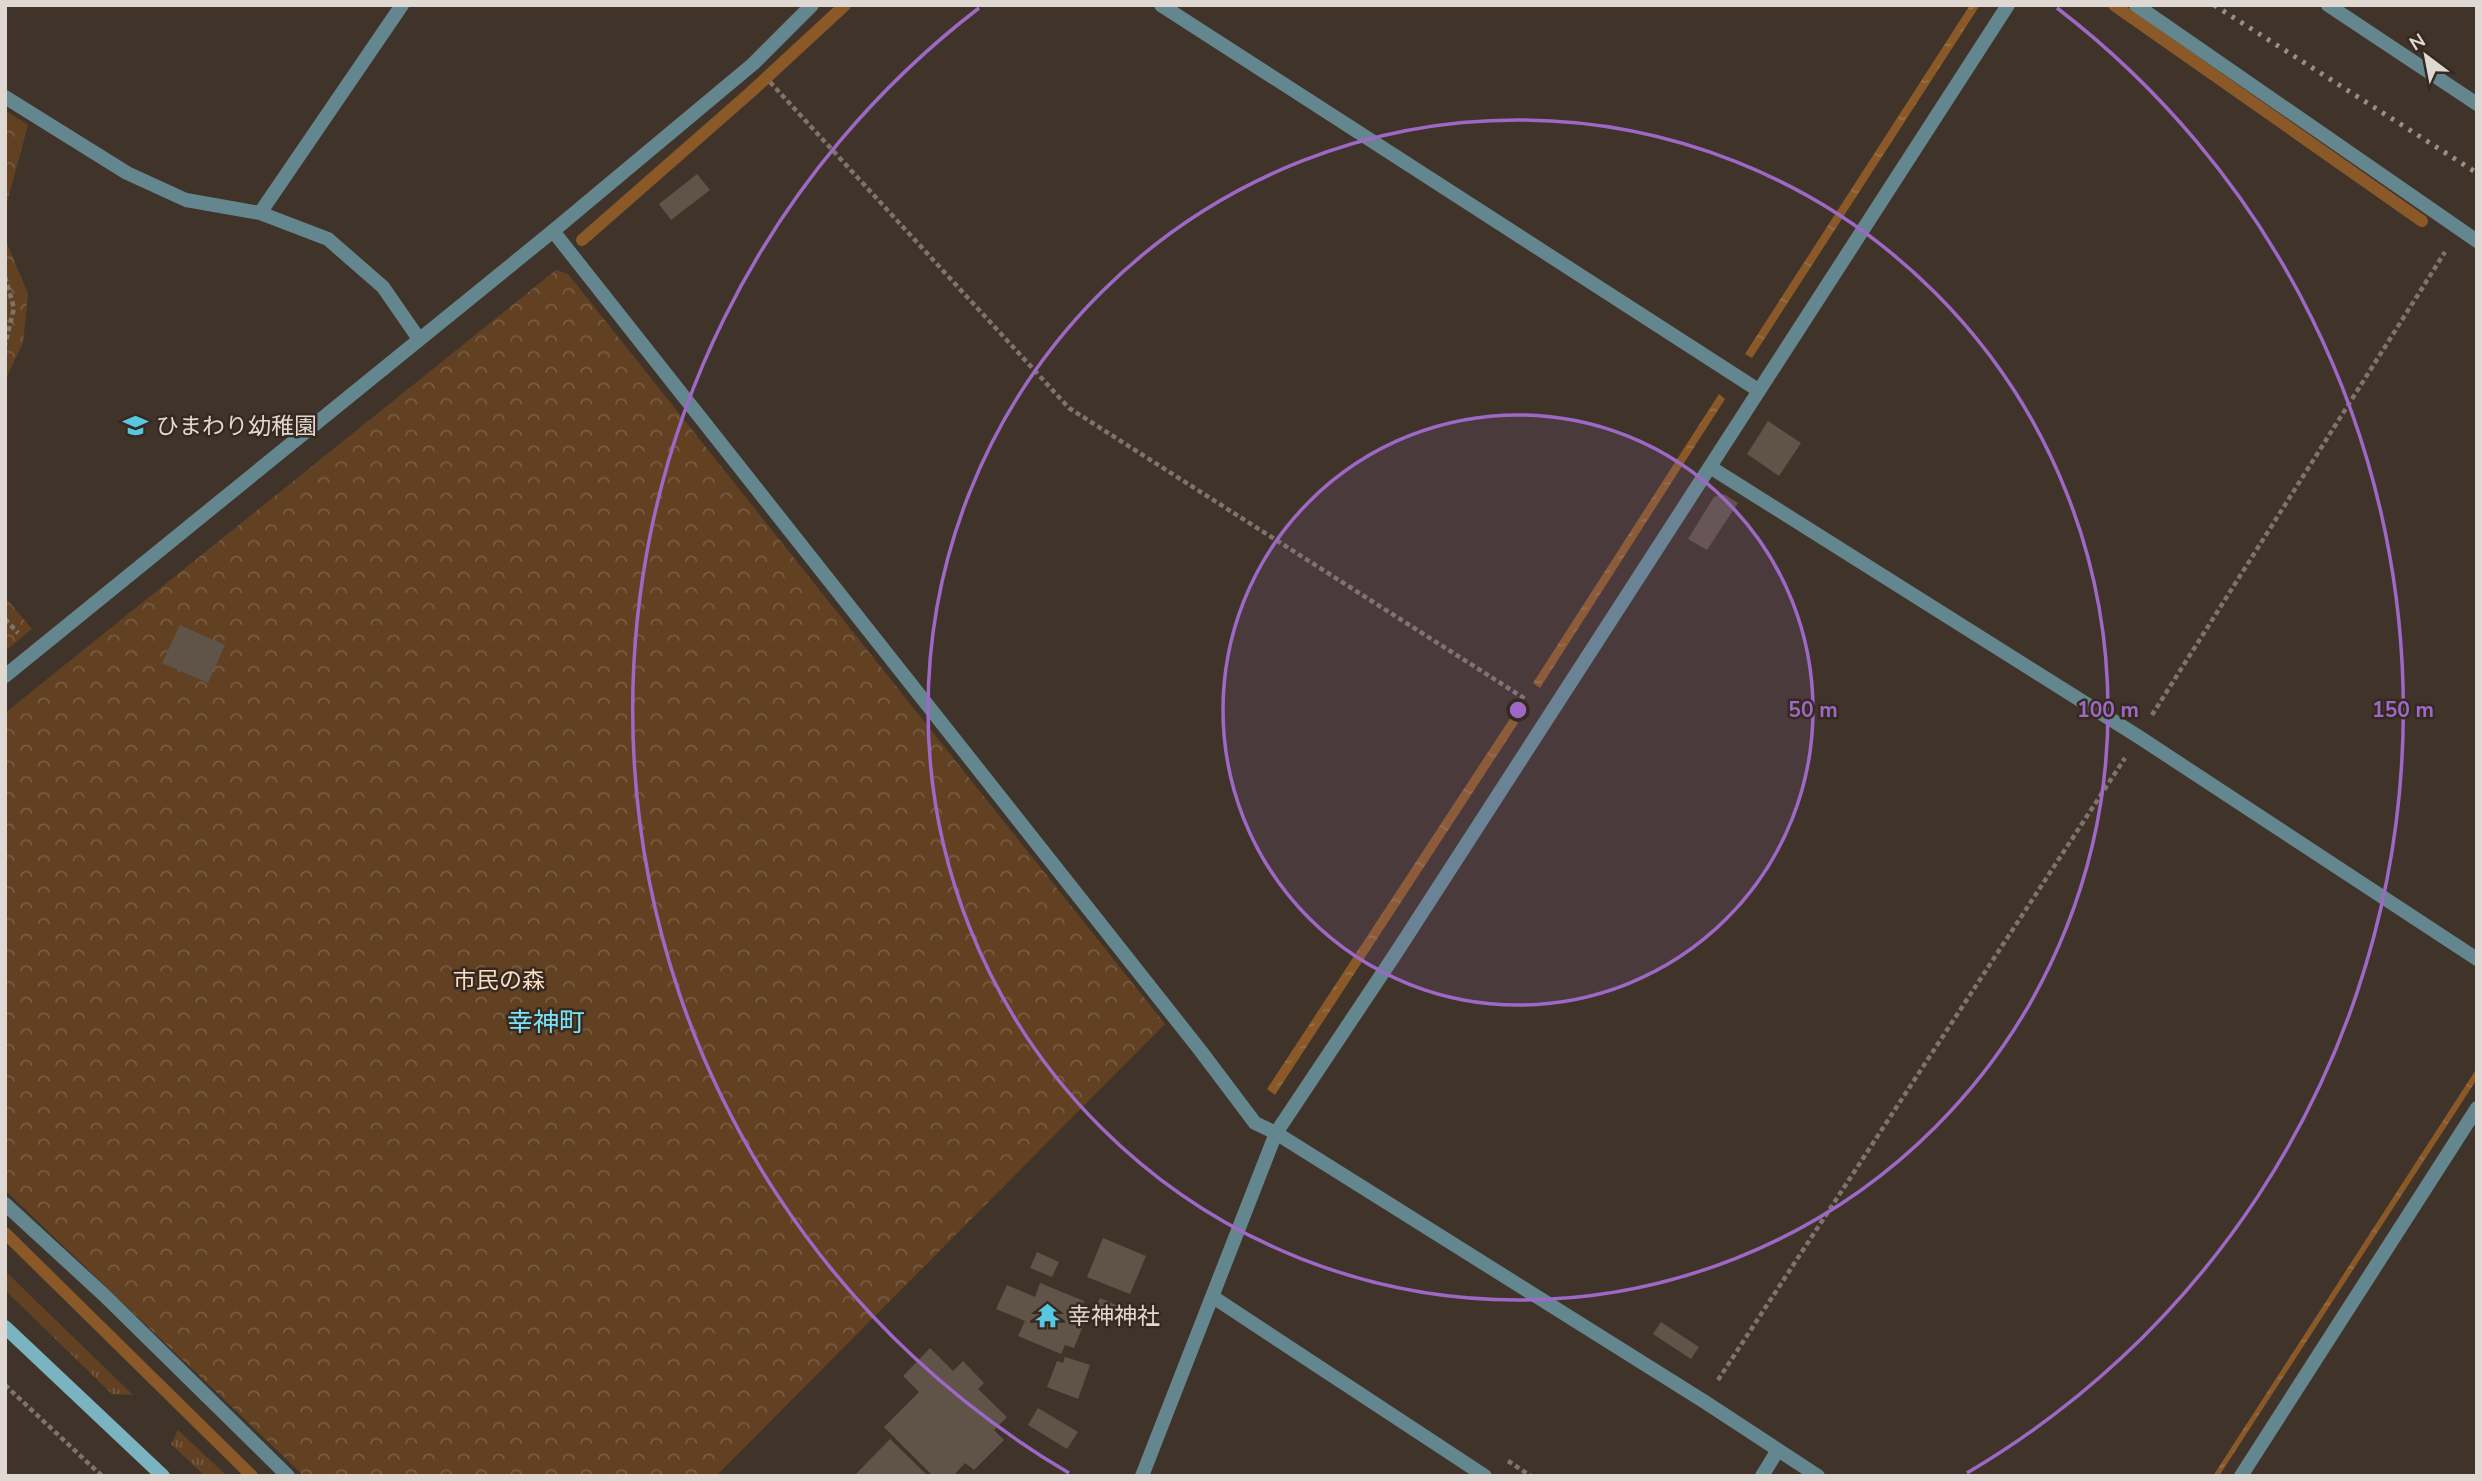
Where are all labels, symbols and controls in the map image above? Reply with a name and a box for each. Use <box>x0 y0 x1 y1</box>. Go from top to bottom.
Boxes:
north arrow <box>2391 21 2461 91</box>
text: N <box>2405 28 2430 57</box>
place label: ひまわり幼稚園 <box>156 411 317 442</box>
school or university icon: ひまわり幼稚園 <box>122 412 150 440</box>
text: 50 m <box>1788 696 1838 724</box>
text: 100 m <box>2077 696 2139 724</box>
text: 150 m <box>2372 696 2434 724</box>
centre of rings <box>1506 698 1530 722</box>
park label: 市民の森 <box>453 965 545 996</box>
district label: 幸神町 <box>507 1005 585 1040</box>
place label: 幸神神社 <box>1068 1301 1160 1332</box>
temple icon: 幸神神社 <box>1034 1302 1062 1330</box>

